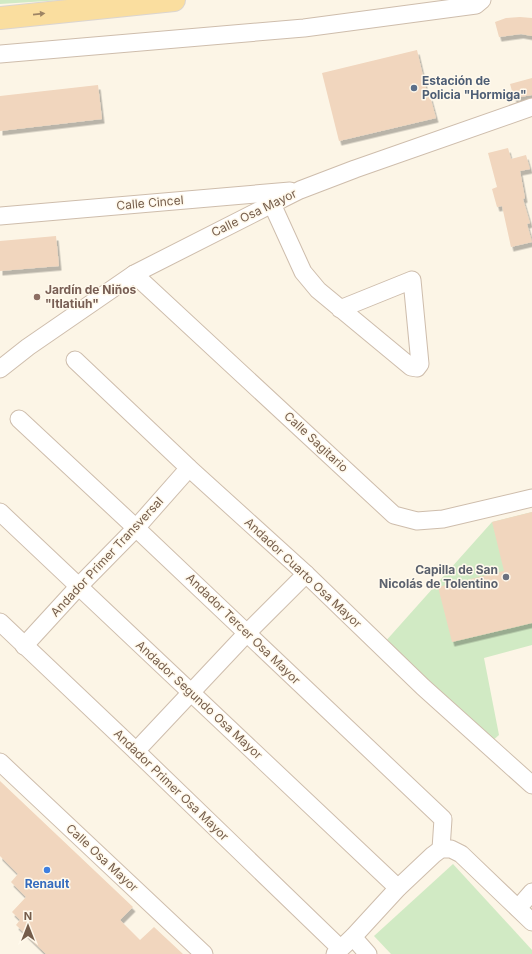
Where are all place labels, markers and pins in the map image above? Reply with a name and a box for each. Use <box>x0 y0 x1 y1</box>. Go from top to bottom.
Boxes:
place label: Estación de Policia "Hormiga" <box>422 73 527 102</box>
marker: Estación de Policia "Hormiga" <box>409 83 419 93</box>
place label: Jardín de Niños "Itlatiuh" <box>45 282 136 311</box>
marker: Jardín de Niños "Itlatiuh" <box>32 292 42 302</box>
place label: Capilla de San Nicolás de Tolentino <box>379 562 498 591</box>
marker: Capilla de San Nicolás de Tolentino <box>501 572 511 582</box>
marker: Renault <box>42 865 52 875</box>
place label: Renault <box>25 876 70 891</box>

